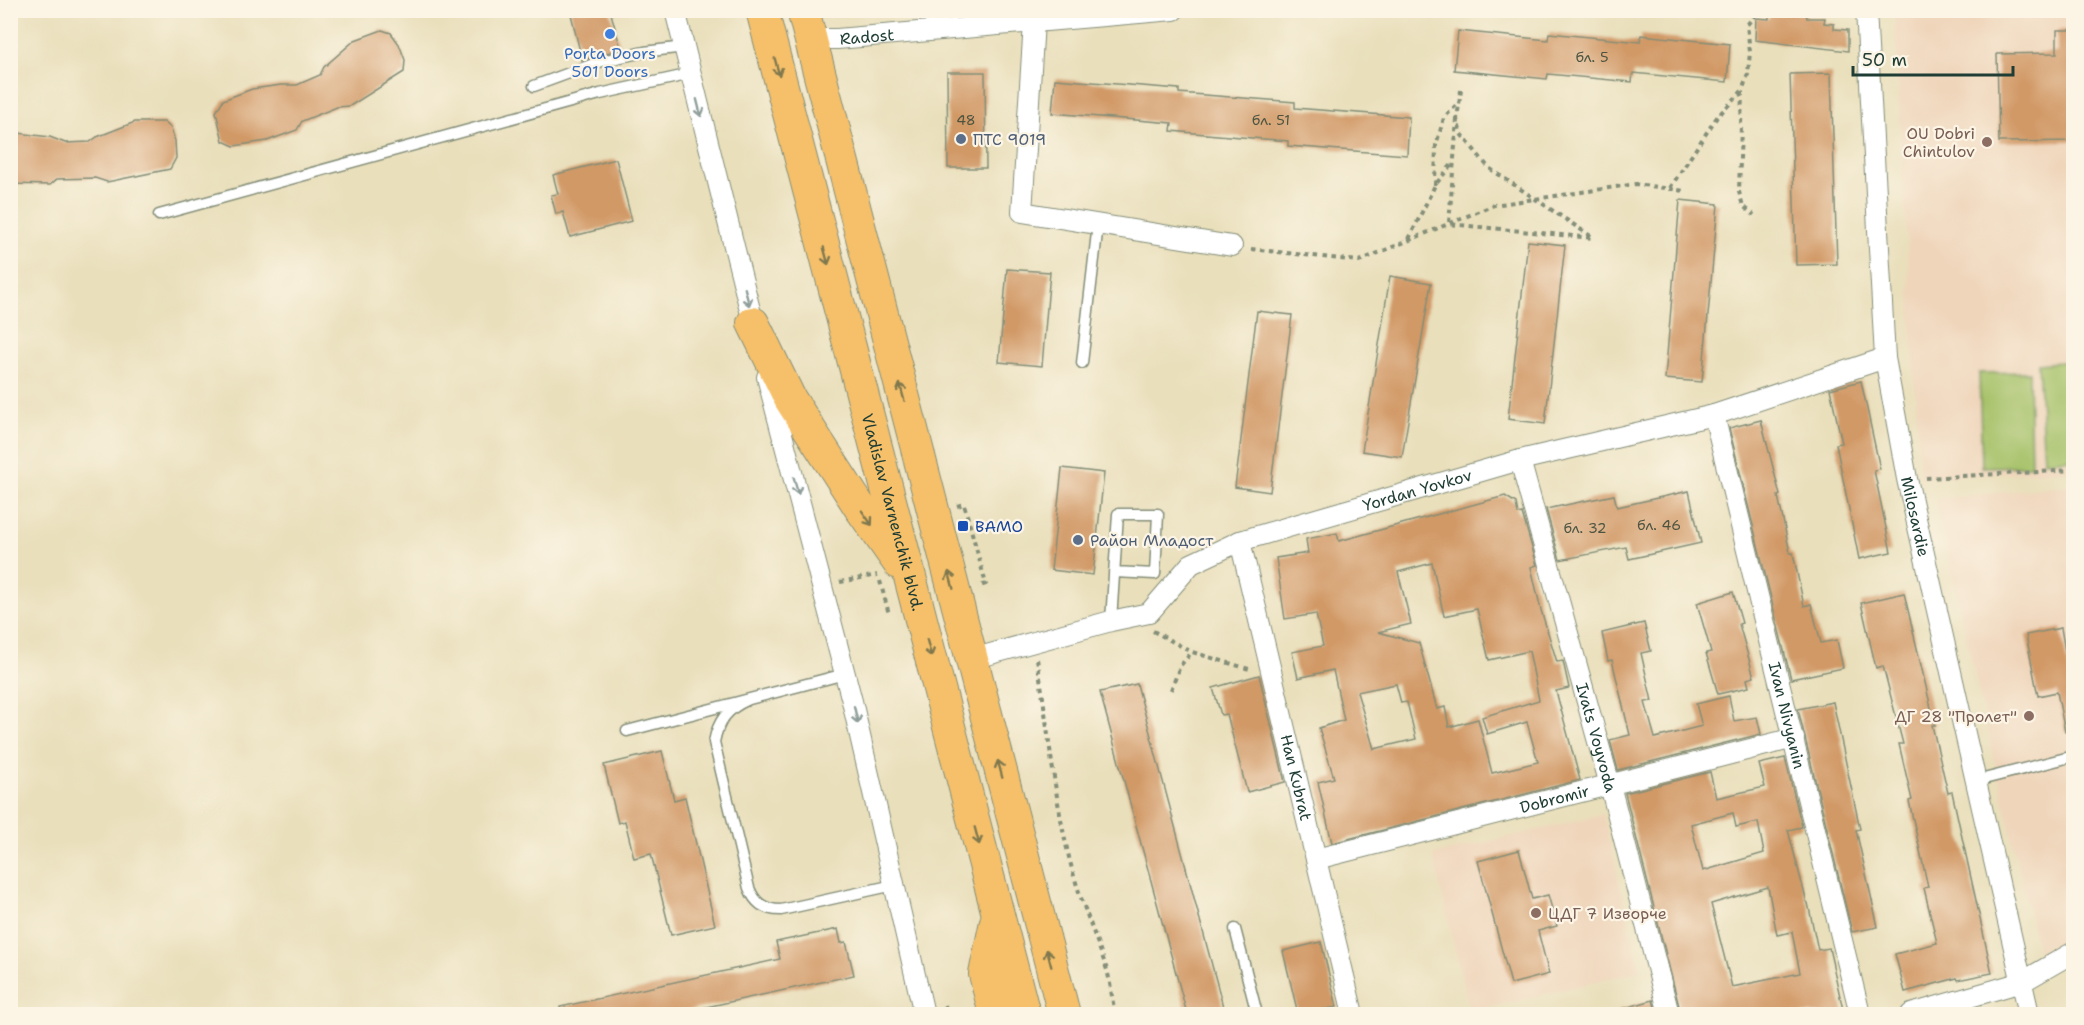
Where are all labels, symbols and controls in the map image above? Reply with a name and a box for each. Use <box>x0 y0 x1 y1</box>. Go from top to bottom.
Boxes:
street label: Radost <box>839 24 895 50</box>
marker: Porta Doors 501 Doors <box>603 27 617 41</box>
scale bar <box>1853 39 2014 77</box>
place label: Porta Doors 501 Doors <box>564 43 656 82</box>
house number: бл. 5 <box>1575 48 1609 66</box>
text: 50 m <box>1862 48 1907 72</box>
one-way arrow <box>772 57 783 76</box>
one-way arrow <box>694 98 706 117</box>
house number: 48 <box>956 111 976 129</box>
house number: бл. 51 <box>1252 111 1290 129</box>
place label: OU Dobri Chintulov <box>1903 123 1975 162</box>
place label: ПТС 9019 <box>973 129 1046 150</box>
marker: ПТС 9019 <box>954 132 968 146</box>
marker: OU Dobri Chintulov <box>1980 135 1994 149</box>
one-way arrow <box>821 246 833 265</box>
one-way arrow <box>741 287 753 306</box>
one-way arrow <box>896 383 907 402</box>
street label: Vladislav Varnenchik blvd. <box>857 411 928 613</box>
street label: Yordan Yovkov <box>1360 464 1474 516</box>
street label: Milosardie <box>1896 475 1934 559</box>
one-way arrow <box>791 476 802 495</box>
one-way arrow <box>861 510 873 526</box>
place label: ВАМО <box>975 516 1023 537</box>
house number: бл. 46 <box>1637 516 1681 534</box>
marker: ВАМО <box>956 519 970 533</box>
house number: бл. 32 <box>1563 519 1607 537</box>
place label: Район Младост <box>1090 530 1214 551</box>
marker: Район Младост <box>1071 533 1085 547</box>
one-way arrow <box>945 571 956 590</box>
one-way arrow <box>923 638 935 657</box>
street label: Ivan Nivyanin <box>1764 660 1810 771</box>
street label: Ivats Voyvoda <box>1571 680 1621 795</box>
one-way arrow <box>850 705 862 724</box>
place label: ДГ 28 "Пролет" <box>1895 706 2017 727</box>
marker: ДГ 28 "Пролет" <box>2022 709 2036 723</box>
street label: Han Kubrat <box>1276 732 1316 823</box>
one-way arrow <box>994 760 1006 779</box>
street label: Dobromir <box>1517 780 1592 818</box>
one-way arrow <box>972 827 984 846</box>
place label: ЦДГ 7 Изворче <box>1548 903 1667 924</box>
marker: ЦДГ 7 Изворче <box>1529 906 1543 920</box>
one-way arrow <box>1043 949 1055 968</box>

